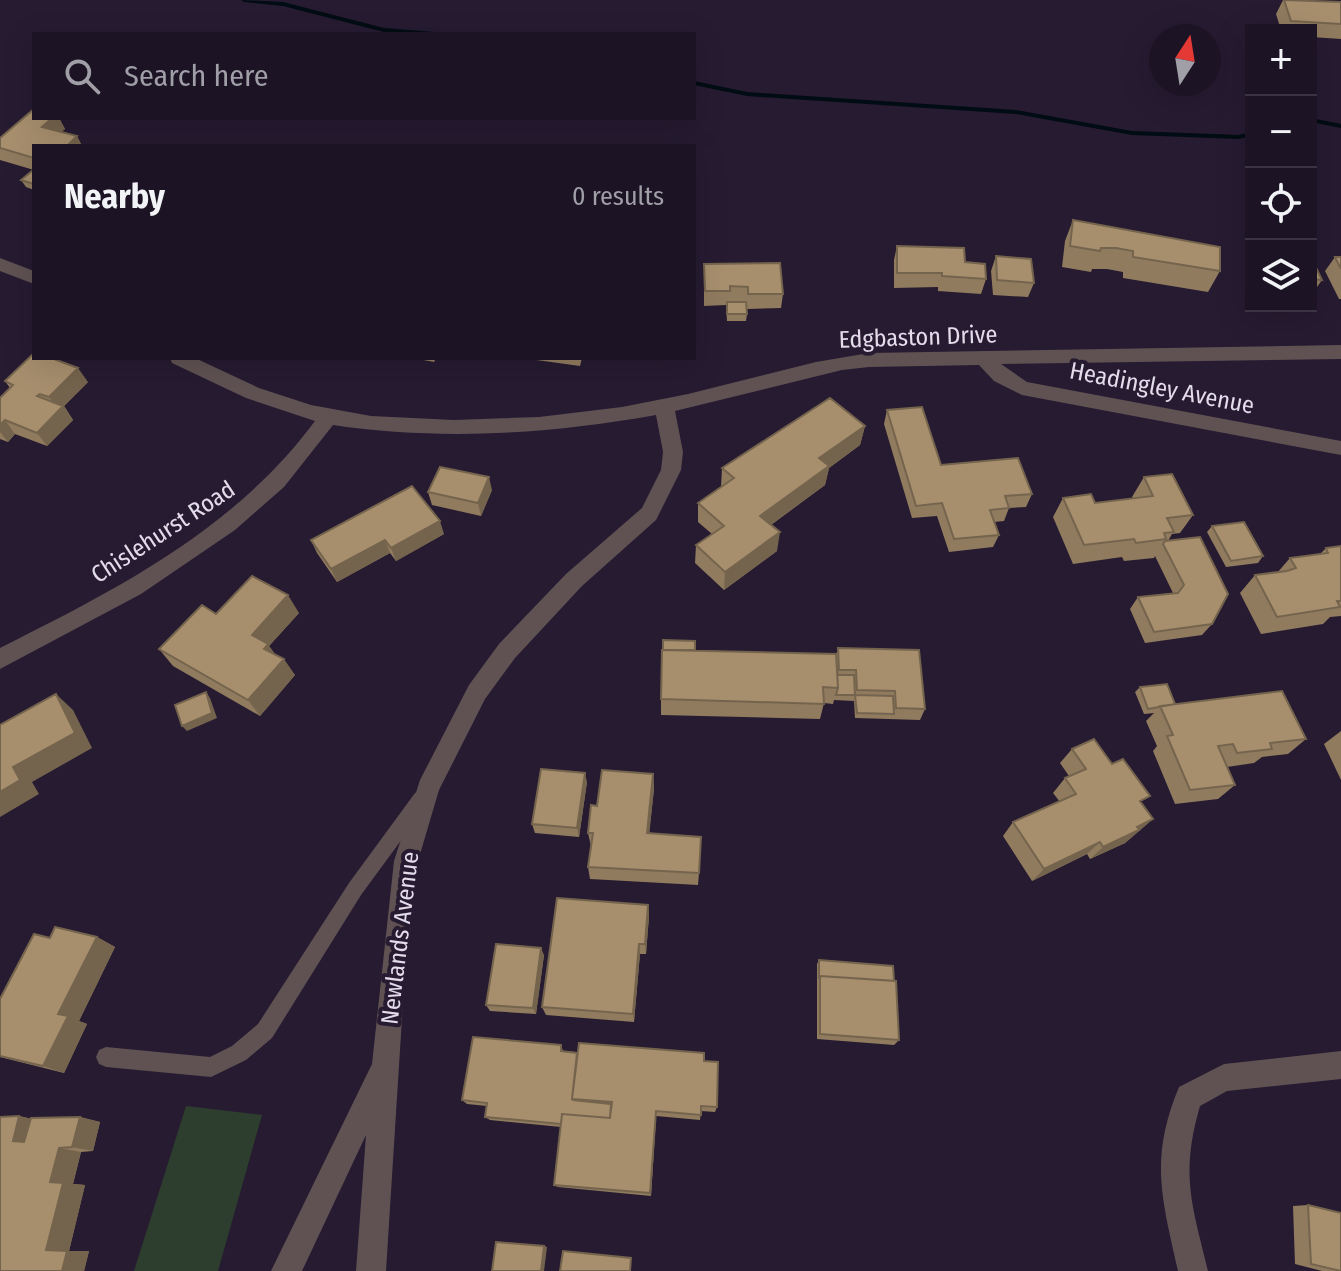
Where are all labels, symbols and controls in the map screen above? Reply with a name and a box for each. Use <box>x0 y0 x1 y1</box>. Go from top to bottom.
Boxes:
north arrow <box>1149 24 1221 96</box>
map controls <box>1245 24 1317 312</box>
button: + <box>1245 24 1317 96</box>
search box <box>32 32 696 120</box>
icon: search <box>60 54 104 98</box>
text: Search here <box>124 58 269 94</box>
button: − <box>1245 96 1317 168</box>
button: locate <box>1245 168 1317 240</box>
text: Nearby <box>64 176 165 217</box>
text: 0 results <box>572 181 664 212</box>
button: layers <box>1245 240 1317 312</box>
street label: Edgbaston Drive <box>838 320 998 354</box>
street label: Headingley Avenue <box>1067 356 1257 420</box>
street label: Chislehurst Road <box>86 475 240 589</box>
street label: Newlands Avenue <box>376 850 424 1026</box>

